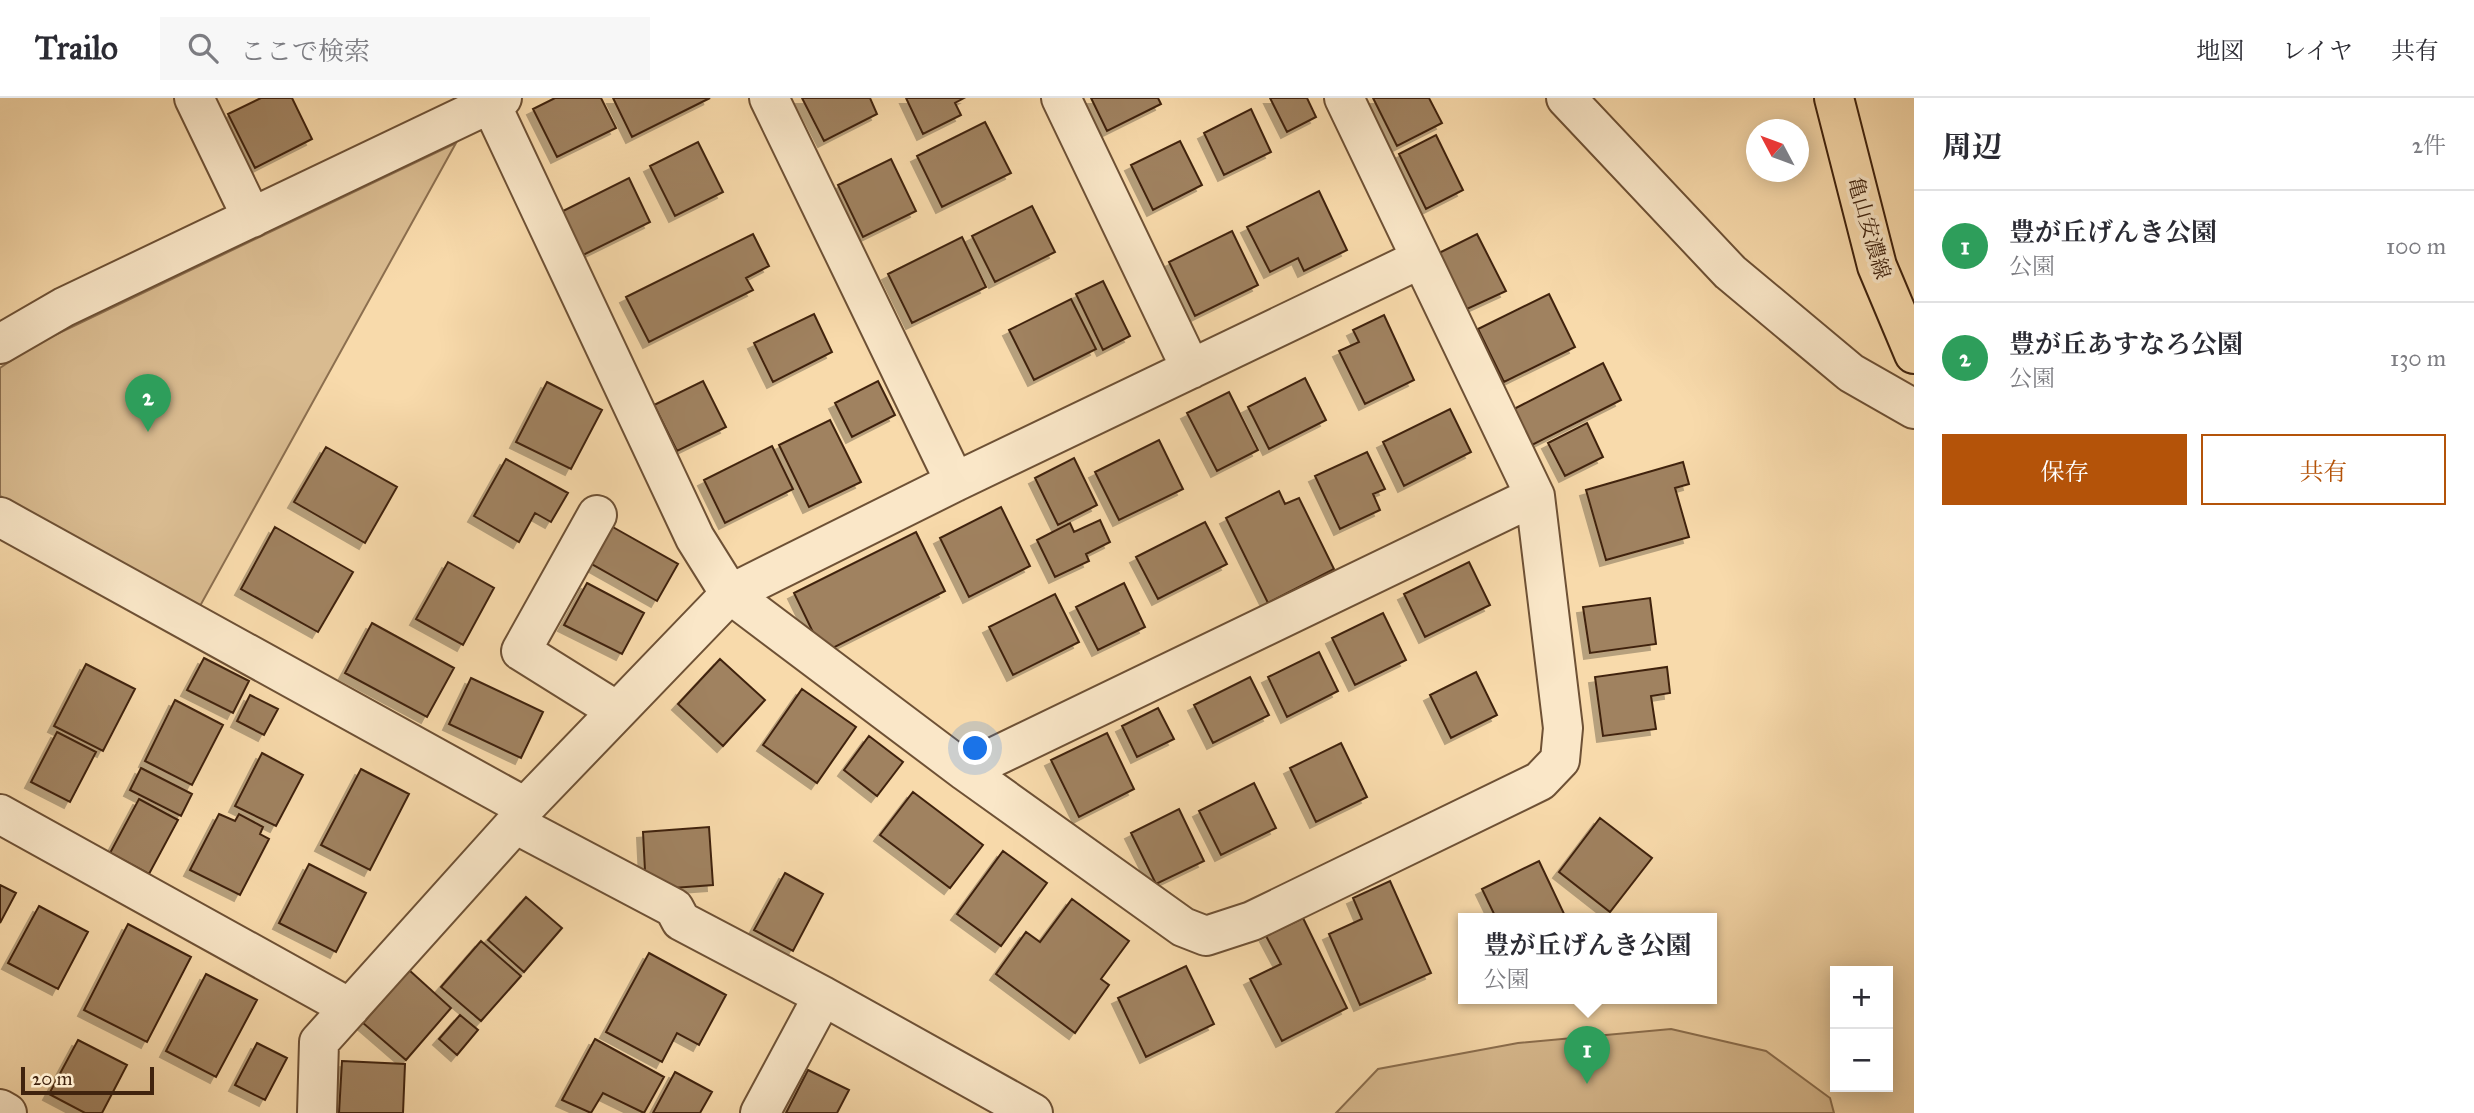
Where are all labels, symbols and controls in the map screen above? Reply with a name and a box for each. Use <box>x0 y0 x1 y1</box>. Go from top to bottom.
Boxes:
search box <box>160 17 650 80</box>
text: Trailo <box>35 28 118 68</box>
icon: search <box>184 29 222 67</box>
text: ここで検索 <box>240 35 370 67</box>
text: 地図 <box>2196 36 2244 66</box>
text: レイヤ <box>2282 36 2353 66</box>
text: 共有 <box>2391 36 2439 66</box>
north arrow <box>1746 119 1809 182</box>
text: 周辺 <box>1942 129 2002 165</box>
text: 2件 <box>2412 131 2446 159</box>
street label: 亀山安濃線 <box>1842 174 1896 282</box>
text: 豊が丘げんき公園 <box>2009 216 2217 248</box>
text: 1 <box>1960 232 1970 260</box>
text: 100 m <box>2386 232 2446 260</box>
text: 公園 <box>2009 252 2055 280</box>
text: 豊が丘あすなろ公園 <box>2009 328 2243 360</box>
text: 2 <box>1959 344 1971 372</box>
text: 130 m <box>2390 344 2446 372</box>
text: 公園 <box>2009 364 2055 392</box>
pin: 2 <box>125 374 171 432</box>
button: 保存 <box>1942 434 2187 505</box>
button: 共有 <box>2201 434 2446 505</box>
your location <box>958 731 992 765</box>
popup <box>1458 913 1717 1004</box>
text: 豊が丘げんき公園 <box>1483 929 1692 961</box>
text: 公園 <box>1483 965 1529 993</box>
map controls <box>1830 966 1893 1092</box>
button: + <box>1830 966 1893 1029</box>
pin: 1 <box>1564 1026 1610 1084</box>
button: − <box>1830 1029 1893 1092</box>
scale bar <box>21 1064 154 1096</box>
text: 20 m <box>32 1067 73 1090</box>

